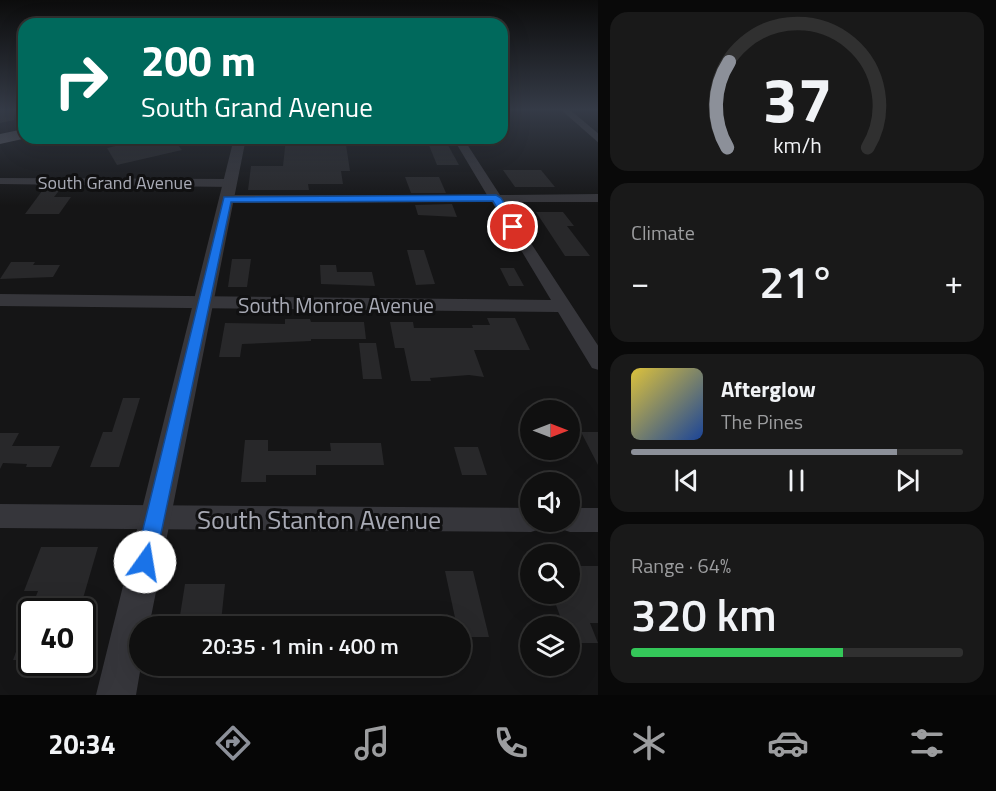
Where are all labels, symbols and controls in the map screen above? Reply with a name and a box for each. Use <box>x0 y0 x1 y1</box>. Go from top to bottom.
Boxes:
text: 200 m <box>141 28 256 92</box>
icon: right <box>42 42 120 120</box>
text: 37 <box>762 52 832 147</box>
text: South Grand Avenue <box>141 86 373 127</box>
text: km/h <box>773 130 821 162</box>
street label: South Grand Avenue <box>38 169 192 196</box>
pin <box>487 201 538 252</box>
icon: arrive <box>496 210 529 243</box>
text: Climate <box>631 217 695 248</box>
text: 21° <box>759 247 835 315</box>
text: − <box>631 257 649 307</box>
text: + <box>945 257 963 307</box>
street label: South Monroe Avenue <box>238 289 434 321</box>
text: Afterglow <box>721 372 816 406</box>
north arrow <box>520 400 580 460</box>
map controls <box>520 400 580 676</box>
text: The Pines <box>721 406 803 437</box>
icon: previous <box>670 464 703 497</box>
icon: pause <box>780 464 813 497</box>
icon: next <box>891 464 924 497</box>
button: sound <box>520 472 580 532</box>
street label: South Stanton Avenue <box>197 500 441 539</box>
position arrow <box>113 530 177 594</box>
button: search <box>520 544 580 604</box>
text: Range · 64% <box>631 550 731 581</box>
text: 320 km <box>631 580 777 648</box>
speed limit sign: 40 <box>18 598 96 676</box>
button: layers <box>520 616 580 676</box>
text: 20:35 · 1 min · 400 m <box>201 629 399 663</box>
icon: directions <box>212 722 254 764</box>
icon: music <box>351 722 393 764</box>
icon: phone <box>490 722 532 764</box>
icon: climate <box>628 722 670 764</box>
icon: car <box>767 722 809 764</box>
icon: filters <box>906 722 948 764</box>
text: 20:34 <box>48 723 116 764</box>

